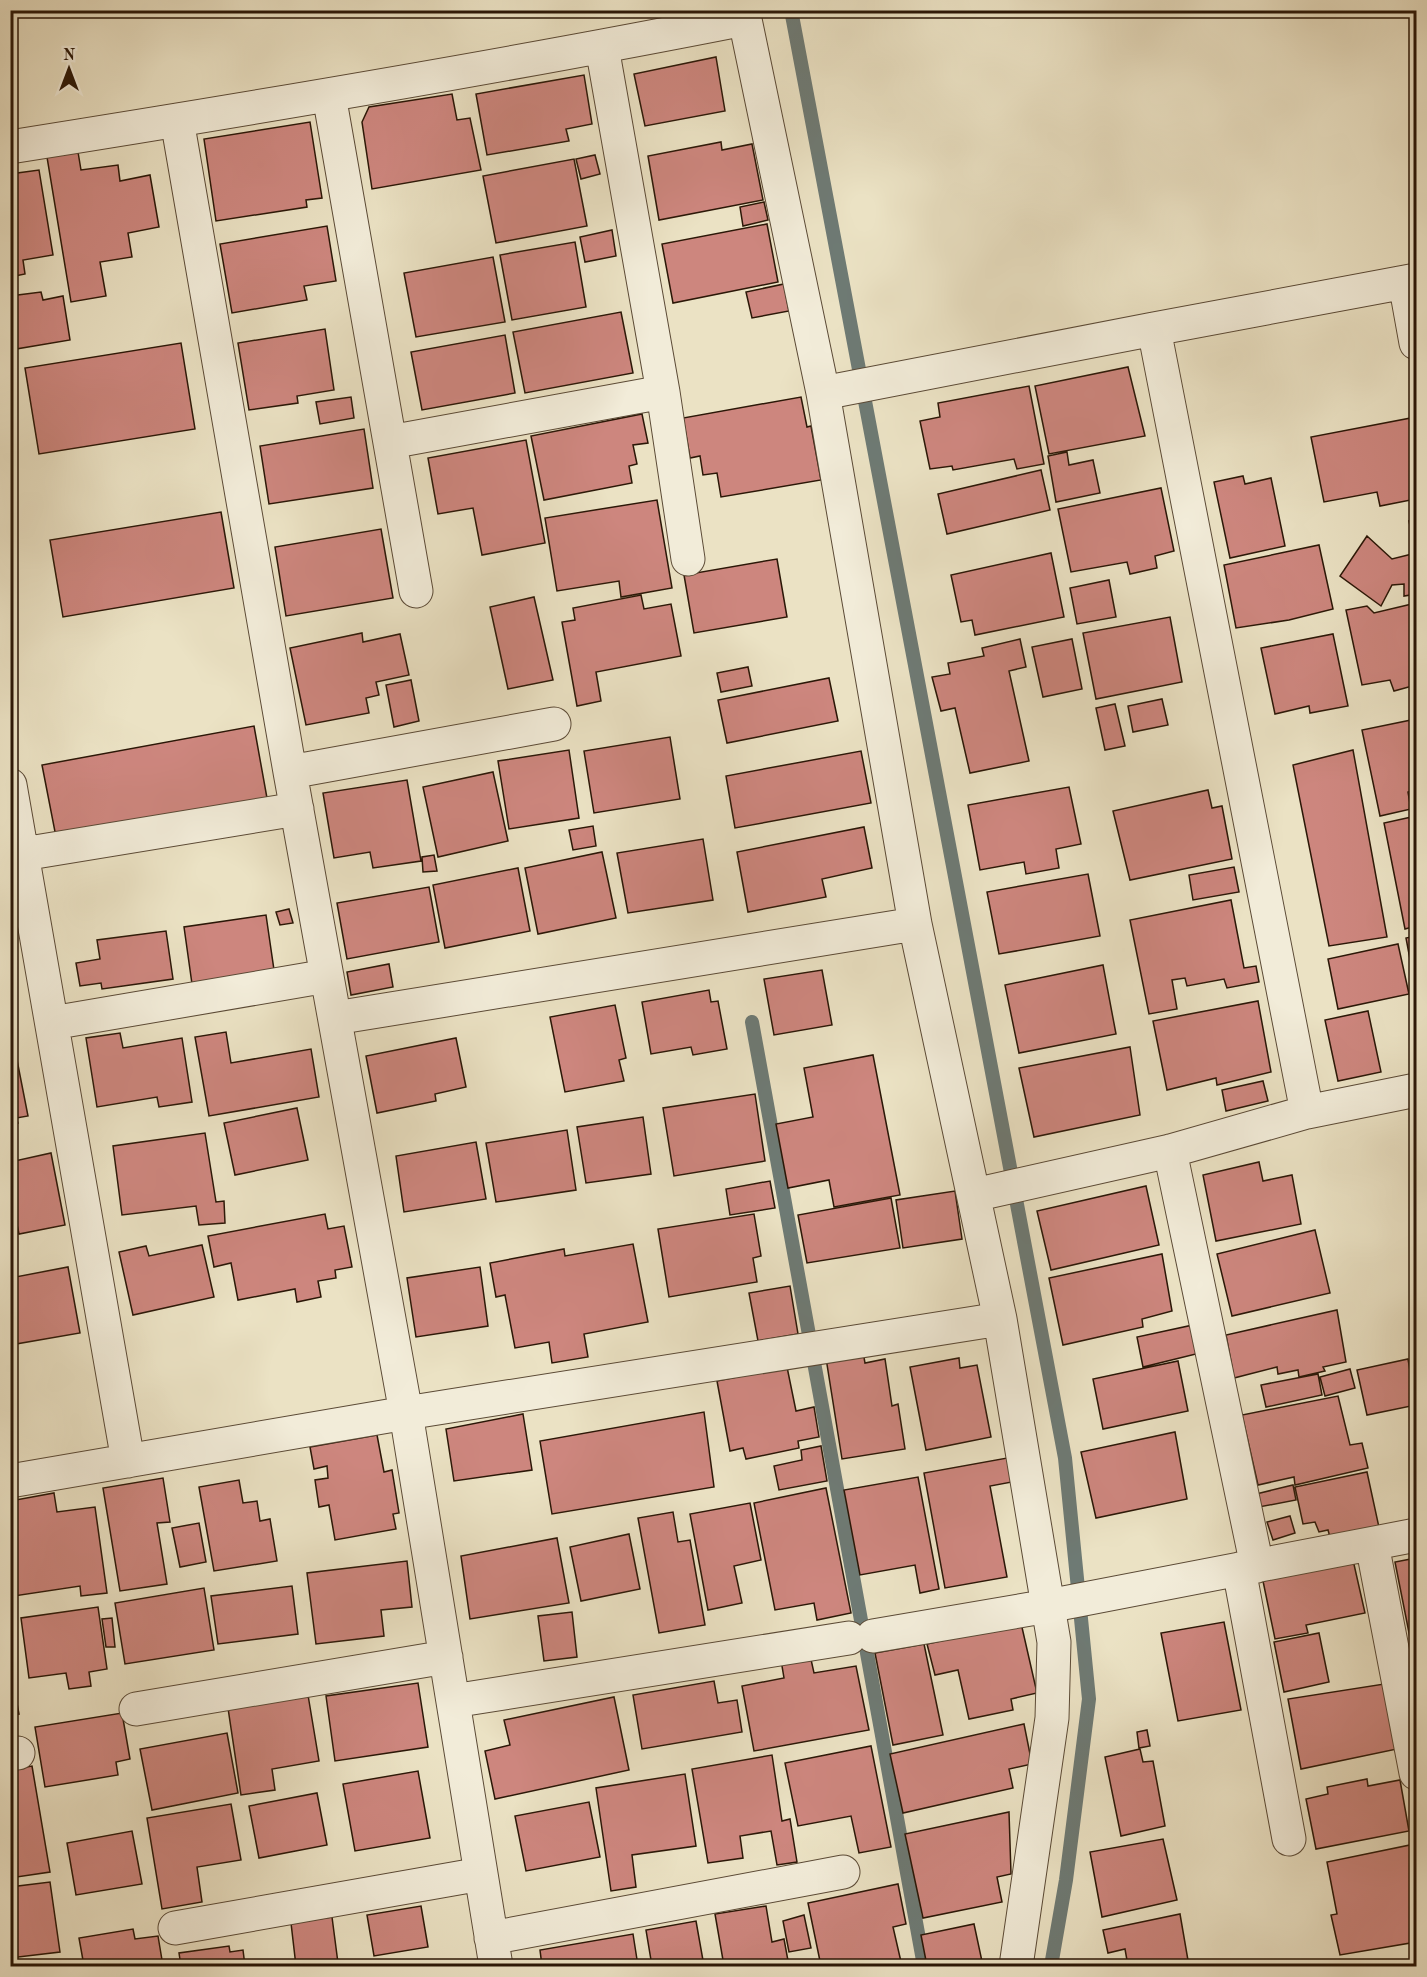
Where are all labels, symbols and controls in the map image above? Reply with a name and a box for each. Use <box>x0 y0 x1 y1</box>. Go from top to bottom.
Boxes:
north arrow <box>39 39 99 99</box>
text: N <box>63 48 76 64</box>

